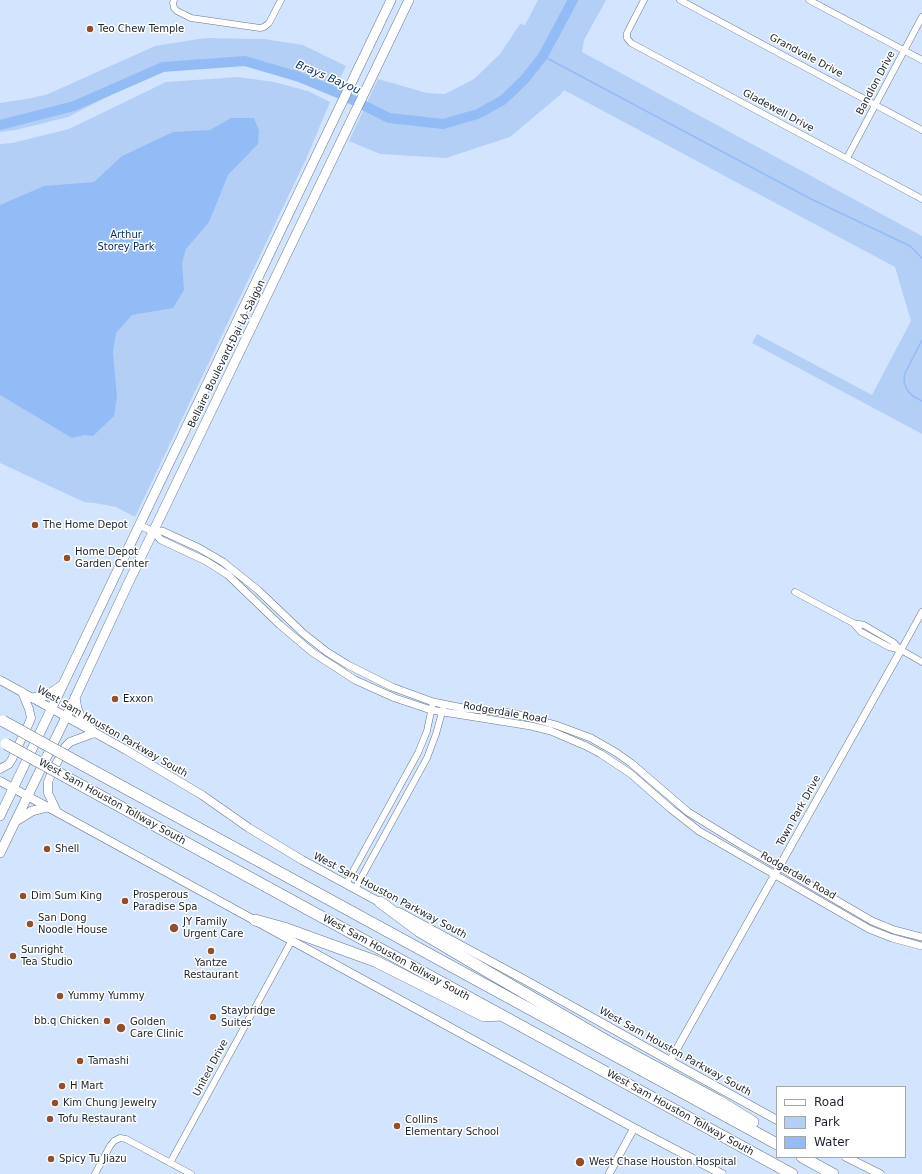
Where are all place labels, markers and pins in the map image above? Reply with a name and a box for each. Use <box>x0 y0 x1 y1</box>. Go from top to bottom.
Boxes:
place label: Teo Chew Temple <box>98 23 184 35</box>
marker: Teo Chew Temple <box>85 24 95 34</box>
place label: The Home Depot <box>43 519 128 531</box>
marker: The Home Depot <box>30 520 40 530</box>
place label: Home Depot Garden Center <box>75 546 148 570</box>
marker: Home Depot Garden Center <box>62 553 72 563</box>
place label: Exxon <box>123 693 153 705</box>
marker: Exxon <box>110 694 120 704</box>
place label: Shell <box>55 843 79 855</box>
marker: Shell <box>42 844 52 854</box>
place label: Prosperous Paradise Spa <box>133 889 197 912</box>
place label: Dim Sum King <box>31 890 102 902</box>
marker: Dim Sum King <box>18 891 28 901</box>
marker: Prosperous Paradise Spa <box>120 896 130 906</box>
place label: San Dong Noodle House <box>38 912 108 936</box>
place label: JY Family Urgent Care <box>183 916 243 940</box>
marker: San Dong Noodle House <box>25 919 35 929</box>
marker: JY Family Urgent Care <box>168 922 180 934</box>
place label: Sunright Tea Studio <box>21 944 73 968</box>
marker: Yantze Restaurant <box>206 946 216 956</box>
marker: Sunright Tea Studio <box>8 951 18 961</box>
place label: Yantze Restaurant <box>184 957 238 980</box>
place label: Yummy Yummy <box>68 990 145 1002</box>
marker: Yummy Yummy <box>55 991 65 1001</box>
place label: Staybridge Suites <box>221 1005 275 1028</box>
marker: Staybridge Suites <box>208 1012 218 1022</box>
place label: bb.q Chicken <box>34 1015 99 1027</box>
marker: bb.q Chicken <box>102 1016 112 1026</box>
place label: Golden Care Clinic <box>130 1016 183 1040</box>
marker: Golden Care Clinic <box>115 1022 127 1034</box>
place label: Tamashi <box>88 1055 129 1067</box>
marker: Tamashi <box>75 1056 85 1066</box>
place label: H Mart <box>70 1080 103 1092</box>
marker: H Mart <box>57 1081 67 1091</box>
place label: Kim Chung Jewelry <box>63 1097 157 1109</box>
marker: Kim Chung Jewelry <box>50 1098 60 1108</box>
place label: Tofu Restaurant <box>58 1113 136 1125</box>
marker: Tofu Restaurant <box>45 1114 55 1124</box>
place label: Collins Elementary School <box>405 1114 499 1138</box>
marker: Collins Elementary School <box>392 1121 402 1131</box>
place label: Spicy Tu Jiazu <box>59 1153 127 1165</box>
marker: Spicy Tu Jiazu <box>46 1154 56 1164</box>
marker: West Chase Houston Hospital <box>574 1156 586 1168</box>
place label: West Chase Houston Hospital <box>589 1156 736 1168</box>

